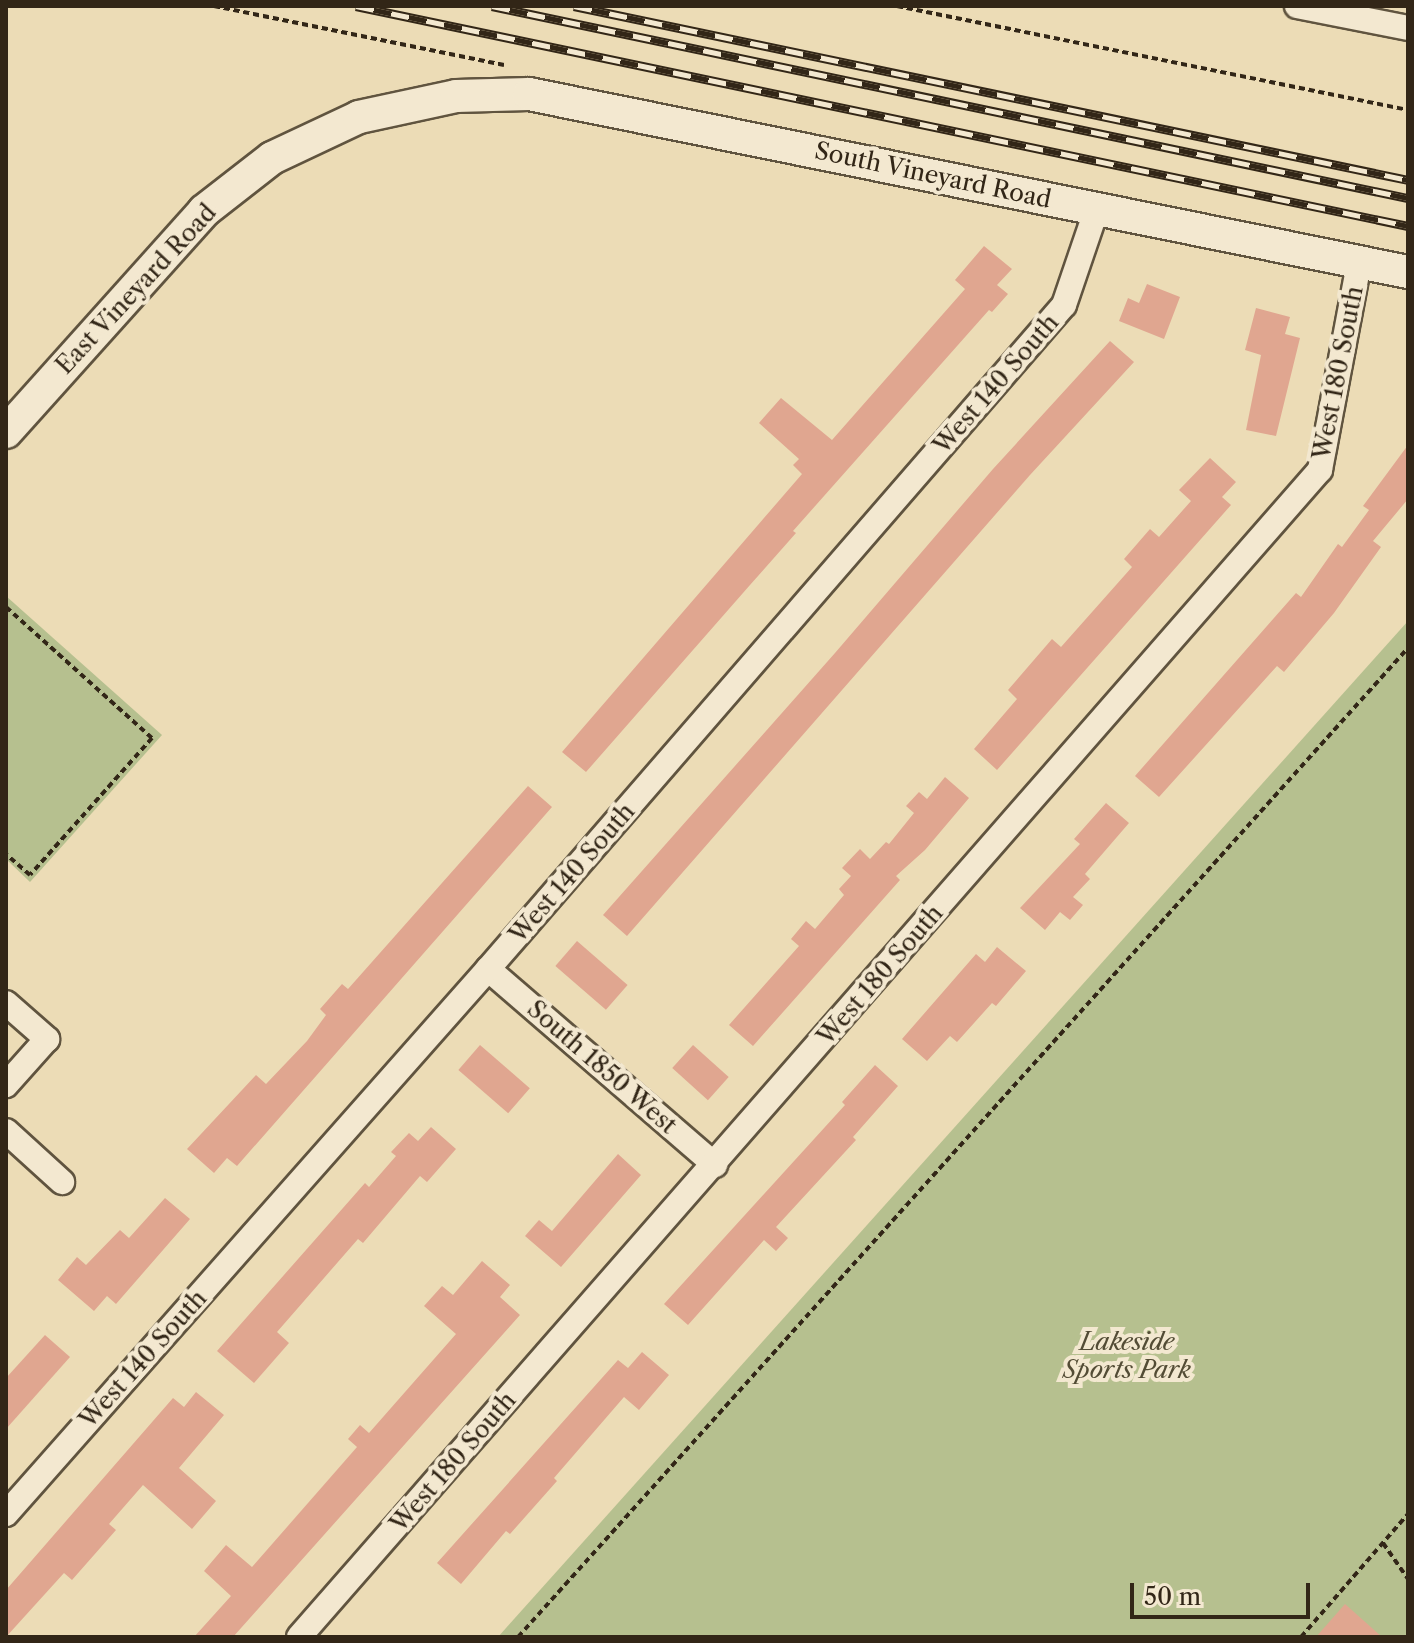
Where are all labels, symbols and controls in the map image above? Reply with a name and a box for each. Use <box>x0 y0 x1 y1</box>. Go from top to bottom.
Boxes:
street label: South Vineyard Road <box>812 136 1054 214</box>
street label: East Vineyard Road <box>50 198 222 380</box>
street label: West 180 South <box>1307 284 1369 462</box>
street label: West 140 South <box>927 308 1065 460</box>
street label: West 140 South <box>503 797 641 949</box>
street label: West 180 South <box>811 899 949 1051</box>
street label: South 1850 West <box>521 994 683 1140</box>
street label: West 140 South <box>73 1284 213 1434</box>
park label: Lakeside Sports Park <box>1063 1328 1191 1384</box>
street label: West 180 South <box>384 1386 522 1538</box>
scale bar <box>1134 1567 1314 1617</box>
text: 50 m <box>1144 1582 1201 1611</box>

